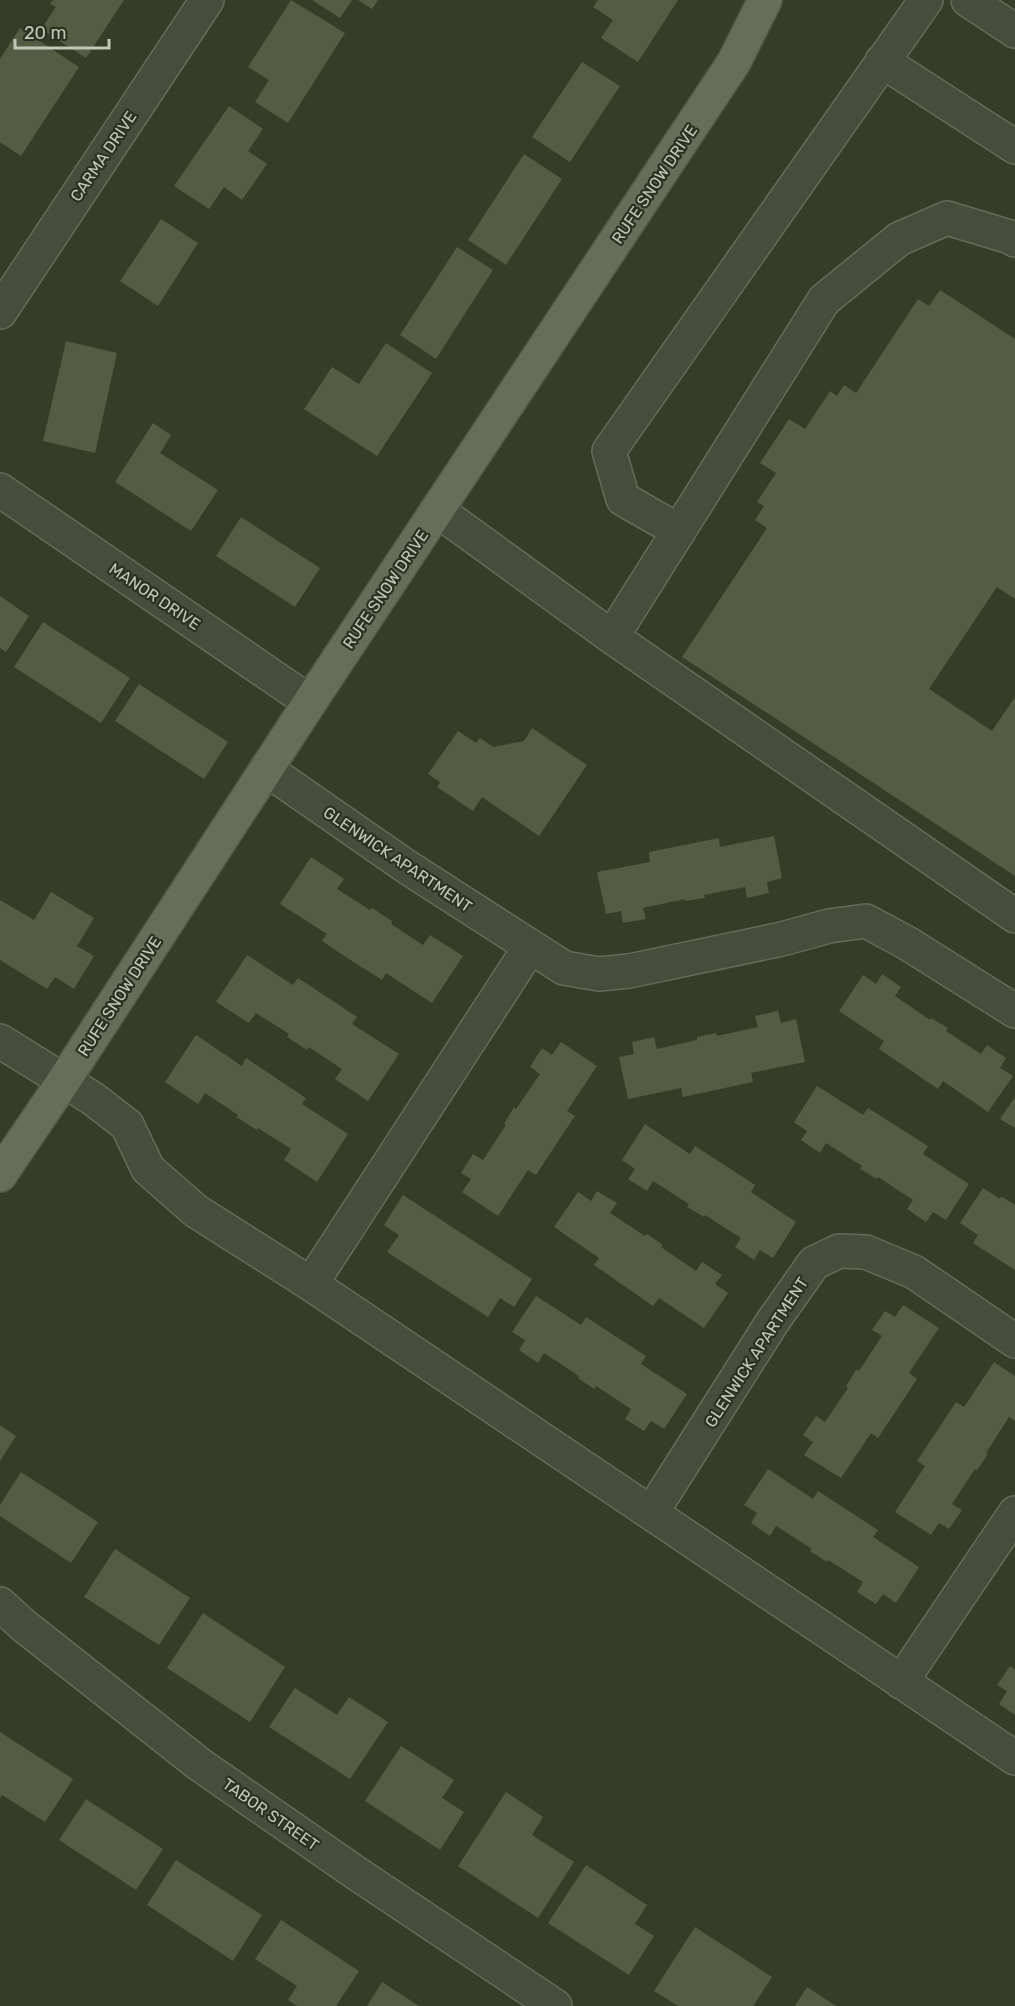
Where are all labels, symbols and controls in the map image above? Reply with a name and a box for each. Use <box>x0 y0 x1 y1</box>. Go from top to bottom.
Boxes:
scale bar <box>15 12 110 50</box>
text: 20 m <box>24 22 66 44</box>
street label: CARMA DRIVE <box>66 108 141 205</box>
street label: RUFE SNOW DRIVE <box>608 121 701 247</box>
street label: RUFE SNOW DRIVE <box>339 526 432 652</box>
street label: MANOR DRIVE <box>106 559 204 634</box>
street label: GLENWICK APARTMENT <box>320 803 476 916</box>
street label: RUFE SNOW DRIVE <box>74 933 165 1060</box>
street label: GLENWICK APARTMENT <box>701 1274 812 1431</box>
street label: TABOR STREET <box>219 1774 322 1855</box>

